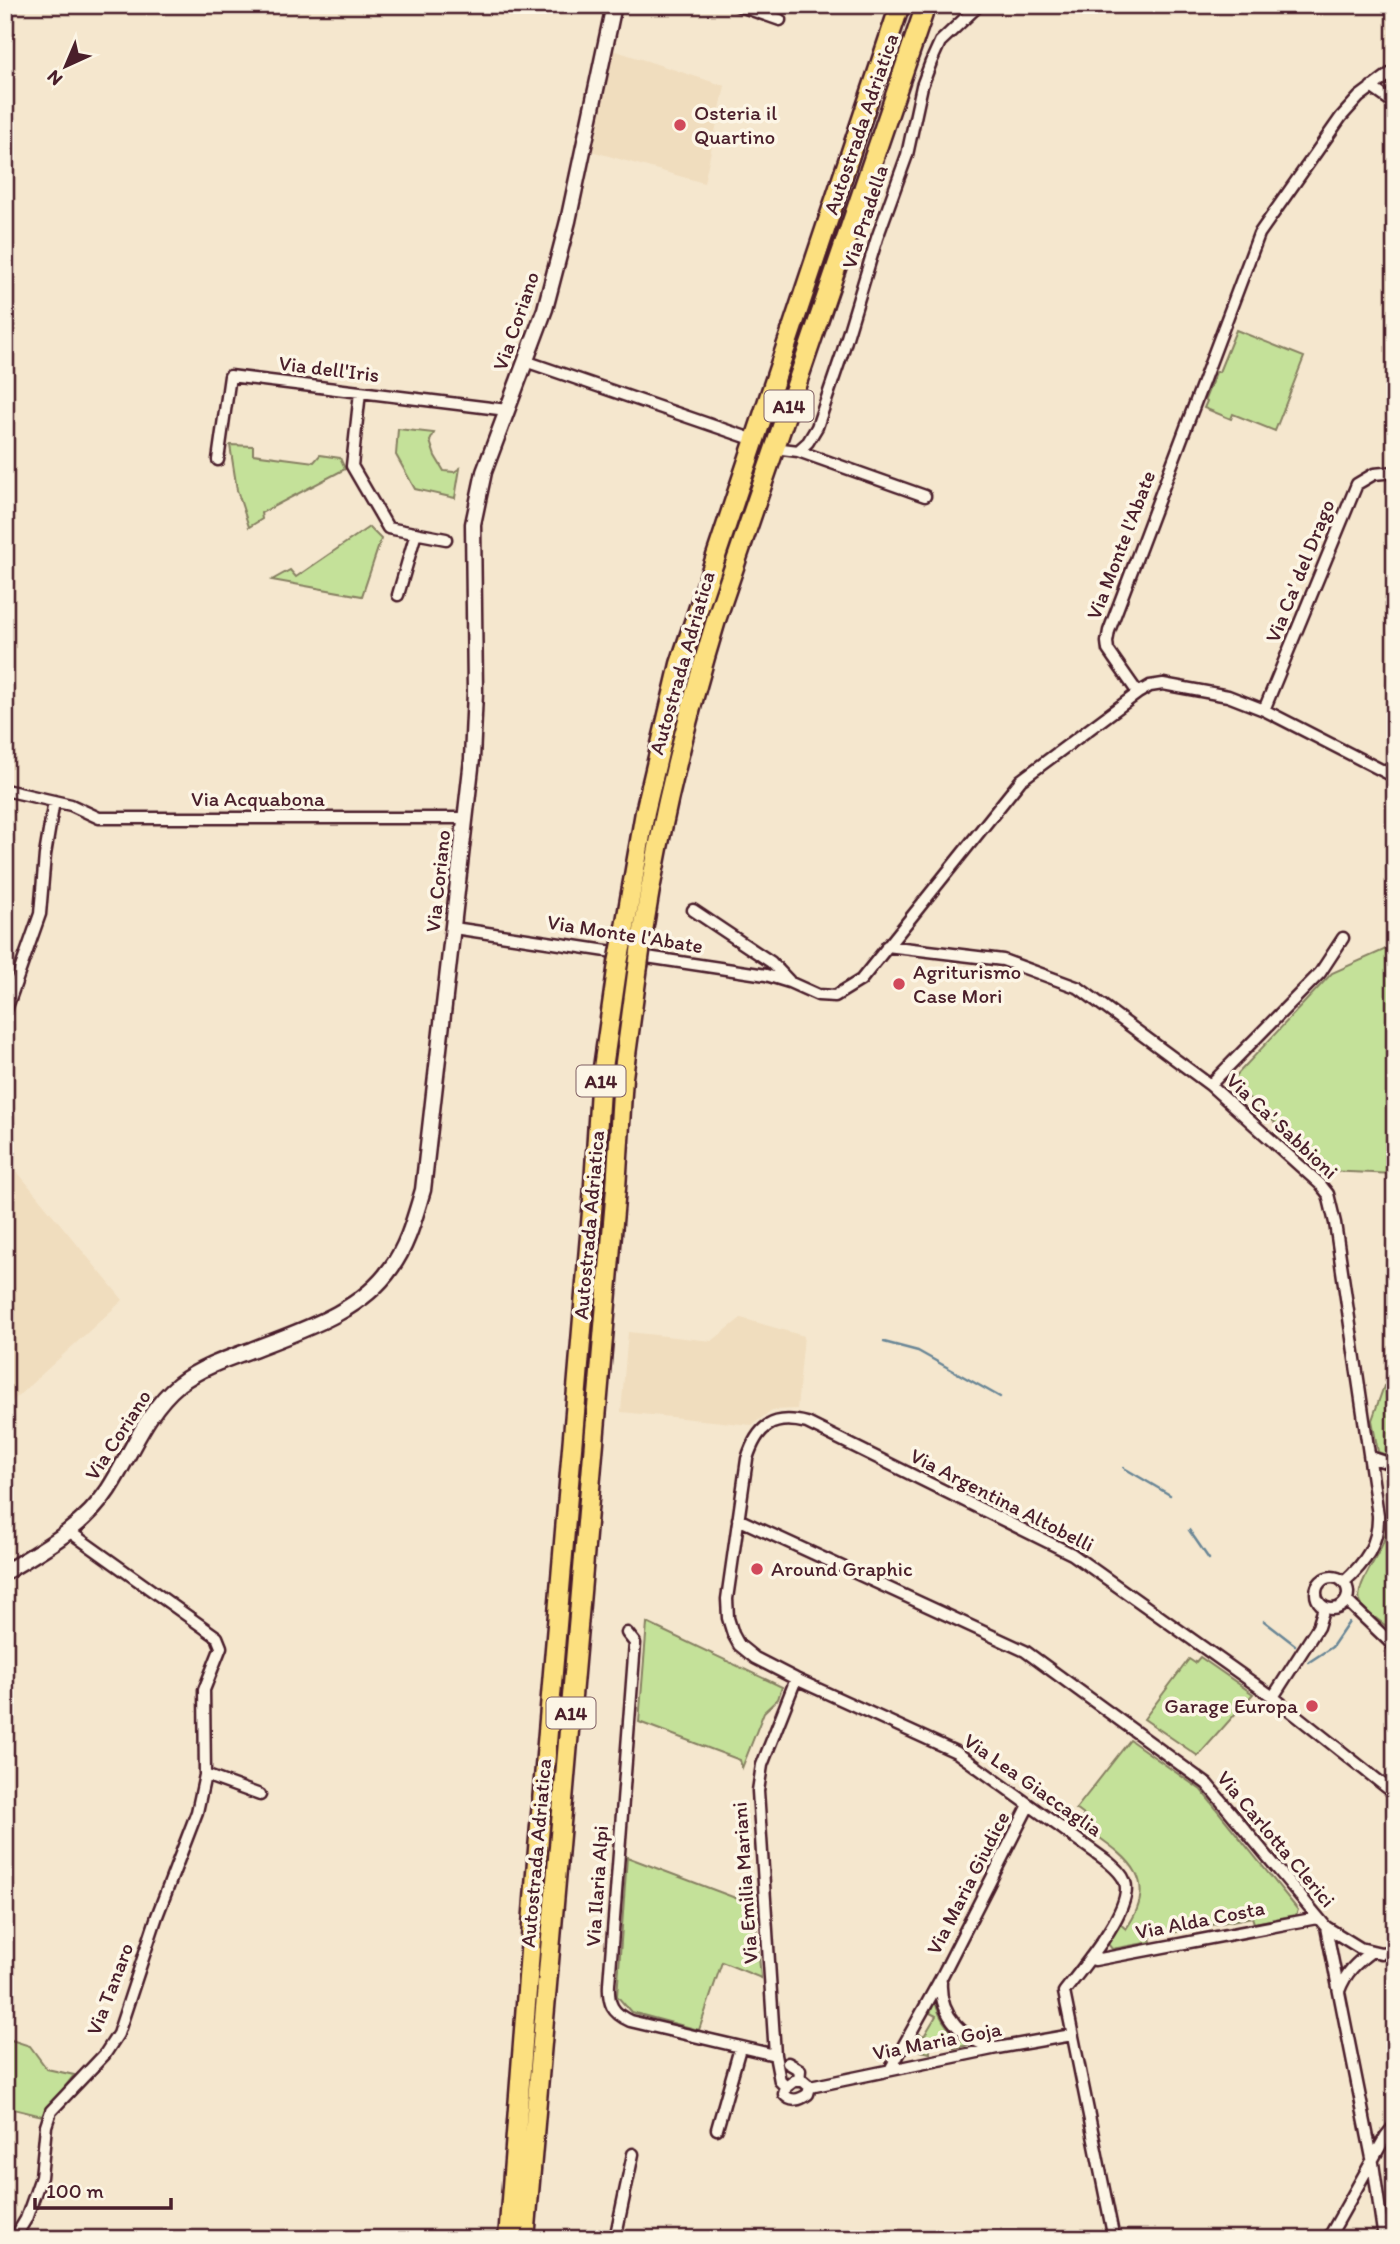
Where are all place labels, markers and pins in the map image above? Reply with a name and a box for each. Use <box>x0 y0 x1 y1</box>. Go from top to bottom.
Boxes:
place label: Osteria il Quartino <box>694 100 777 149</box>
marker: Osteria il Quartino <box>672 117 688 133</box>
place label: Agriturismo Case Mori <box>913 959 1021 1008</box>
marker: Agriturismo Case Mori <box>891 976 907 992</box>
place label: Around Graphic <box>771 1556 913 1581</box>
marker: Around Graphic <box>749 1561 765 1577</box>
place label: Garage Europa <box>1164 1693 1298 1718</box>
marker: Garage Europa <box>1304 1698 1320 1714</box>

